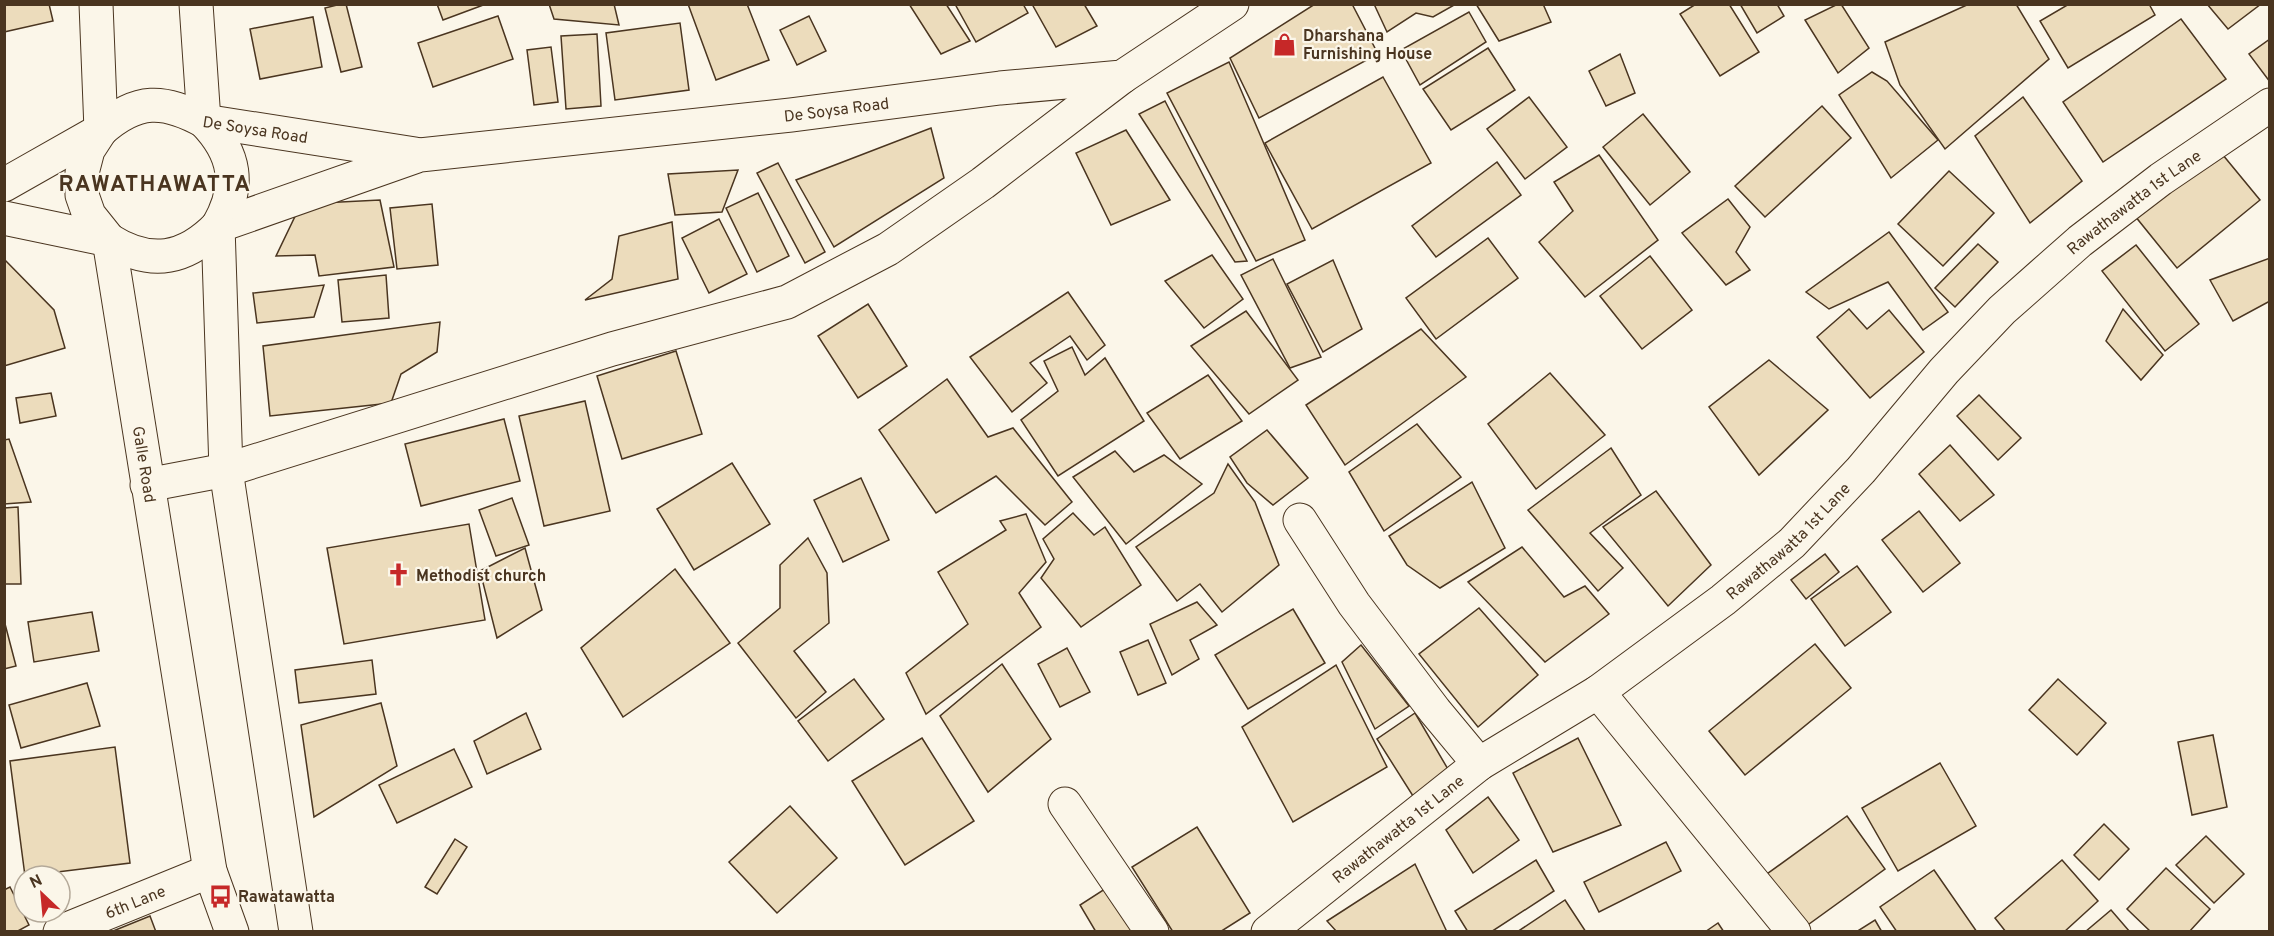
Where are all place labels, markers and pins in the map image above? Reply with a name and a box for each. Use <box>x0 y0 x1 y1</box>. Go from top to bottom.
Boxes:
place label: Dharshana Furnishing House <box>1303 27 1432 65</box>
shop icon: Dharshana Furnishing House <box>1272 31 1298 57</box>
church icon: Methodist church <box>385 562 411 588</box>
place label: Methodist church <box>416 567 546 587</box>
bus stop icon: Rawatawatta <box>207 883 233 909</box>
place label: Rawatawatta <box>238 888 335 908</box>

